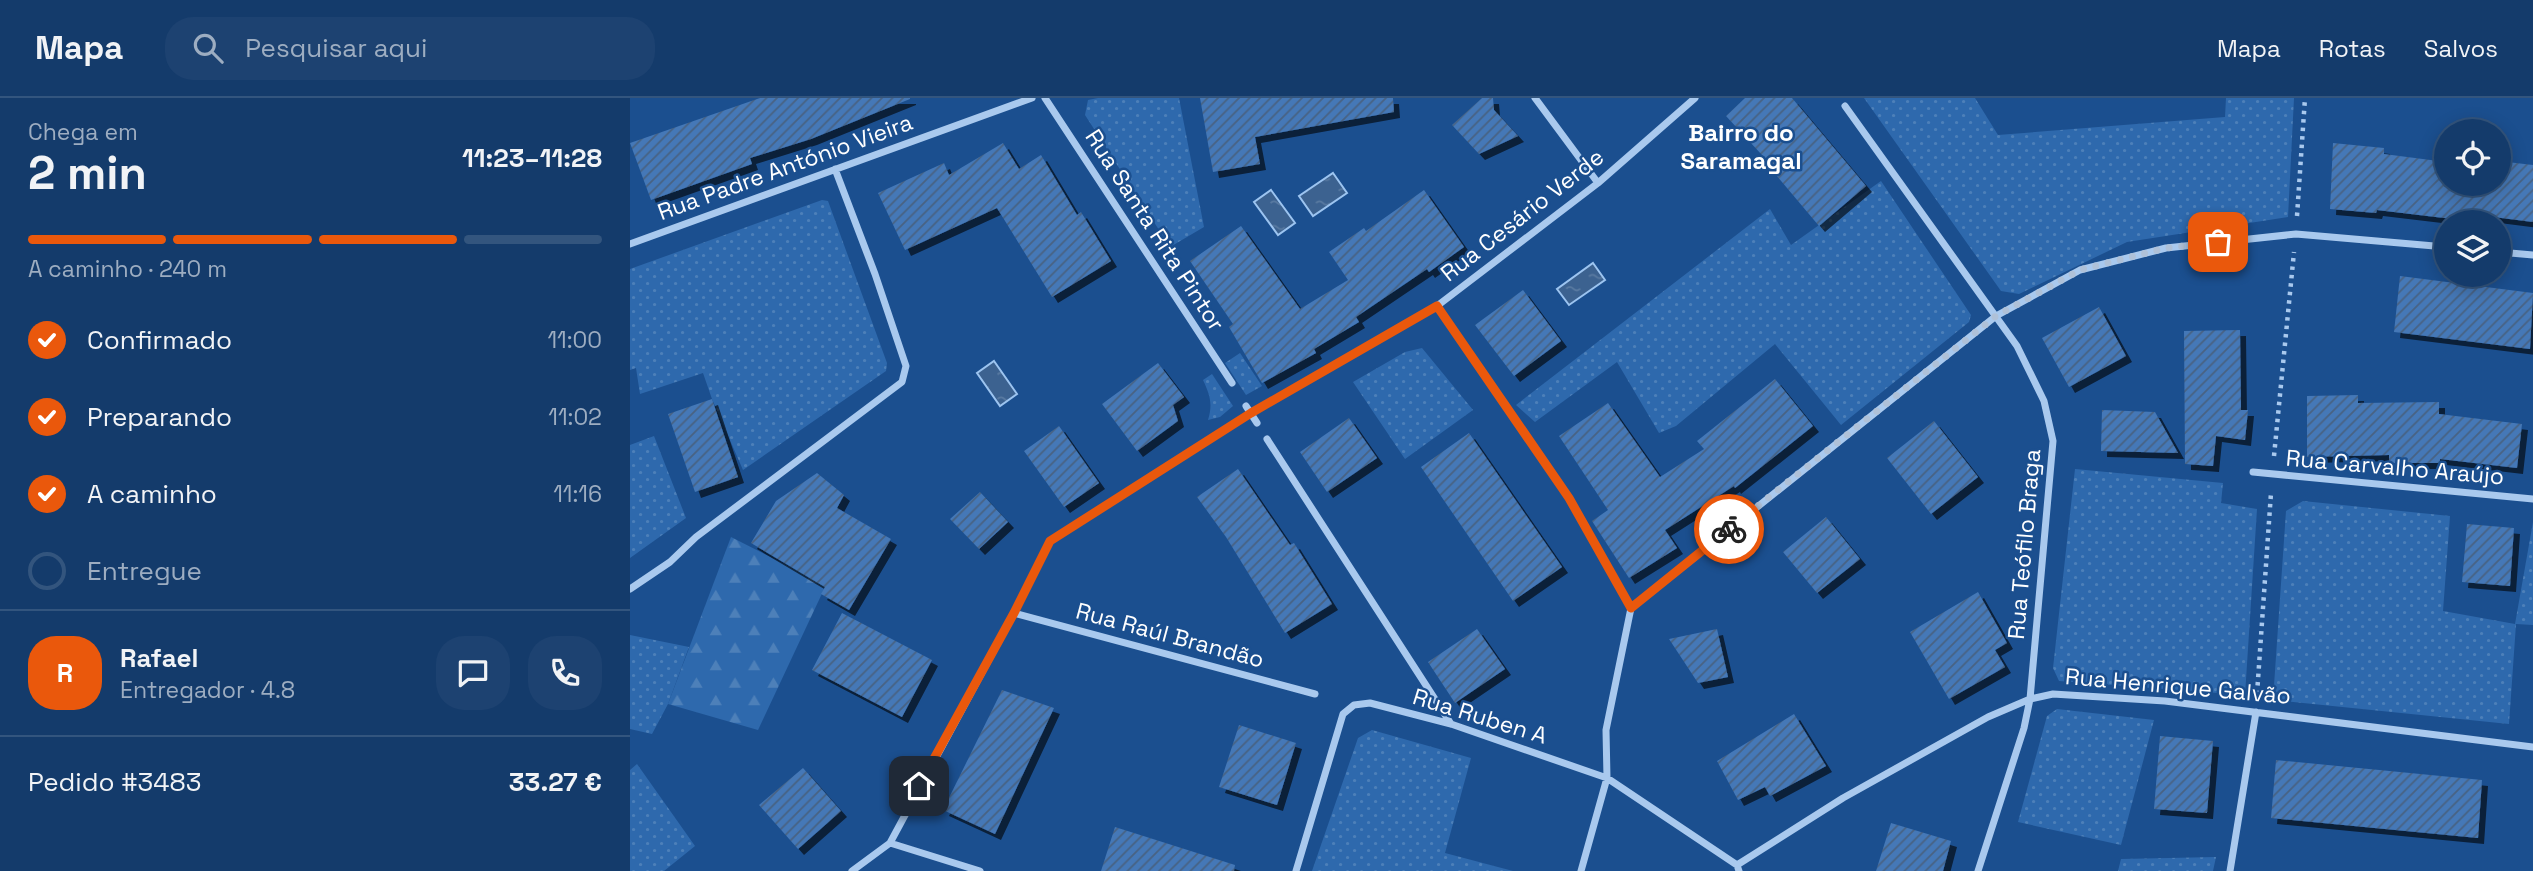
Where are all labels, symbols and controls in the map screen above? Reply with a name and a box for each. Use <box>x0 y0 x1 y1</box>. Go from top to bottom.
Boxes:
search box <box>165 17 655 80</box>
text: Mapa <box>35 27 123 69</box>
icon: search <box>189 29 227 67</box>
text: Pesquisar aqui <box>245 31 427 65</box>
text: Mapa <box>2217 33 2281 64</box>
text: Rotas <box>2319 33 2386 64</box>
text: Salvos <box>2424 33 2498 64</box>
street label: Rua Padre António Vieira <box>653 107 917 227</box>
text: Chega em <box>28 117 138 147</box>
district label: Bairro do Saramagal <box>1680 117 1802 176</box>
map controls <box>2434 119 2511 287</box>
button: locate <box>2434 119 2511 196</box>
street label: Rua Santa Rita Pintor <box>1079 123 1231 337</box>
text: 11:23–11:28 <box>462 141 602 175</box>
street label: Rua Cesário Verde <box>1434 142 1610 288</box>
text: 2 min <box>28 144 147 202</box>
button: layers <box>2434 210 2511 287</box>
pin <box>2188 212 2248 272</box>
icon: bag <box>2199 223 2237 261</box>
text: A caminho · 240 m <box>28 254 227 284</box>
icon: check <box>28 321 66 359</box>
text: Confirmado <box>87 323 232 357</box>
text: 11:00 <box>547 325 602 355</box>
icon: check <box>28 398 66 436</box>
text: Preparando <box>87 400 232 434</box>
text: 11:02 <box>548 402 602 432</box>
street label: Rua Carvalho Araújo <box>2285 443 2505 491</box>
street label: Rua Teófilo Braga <box>2001 447 2047 641</box>
icon: check <box>28 475 66 513</box>
text: A caminho <box>87 477 217 511</box>
text: 11:16 <box>553 479 602 509</box>
courier <box>1694 494 1764 564</box>
icon: bike <box>1710 510 1748 548</box>
text: Entregue <box>87 554 202 588</box>
street label: Rua Raúl Brandão <box>1073 595 1267 675</box>
button: chat <box>436 636 510 710</box>
button: phone <box>528 636 602 710</box>
text: Rafael <box>120 641 198 675</box>
text: R <box>57 656 73 690</box>
street label: Rua Henrique Galvão <box>2064 661 2292 711</box>
text: Entregador · 4.8 <box>120 675 295 705</box>
street label: Rua Ruben A <box>1409 681 1551 751</box>
pin <box>889 756 949 816</box>
text: Pedido #3483 <box>28 765 201 799</box>
text: 33.27 € <box>509 765 602 799</box>
icon: home <box>900 767 938 805</box>

